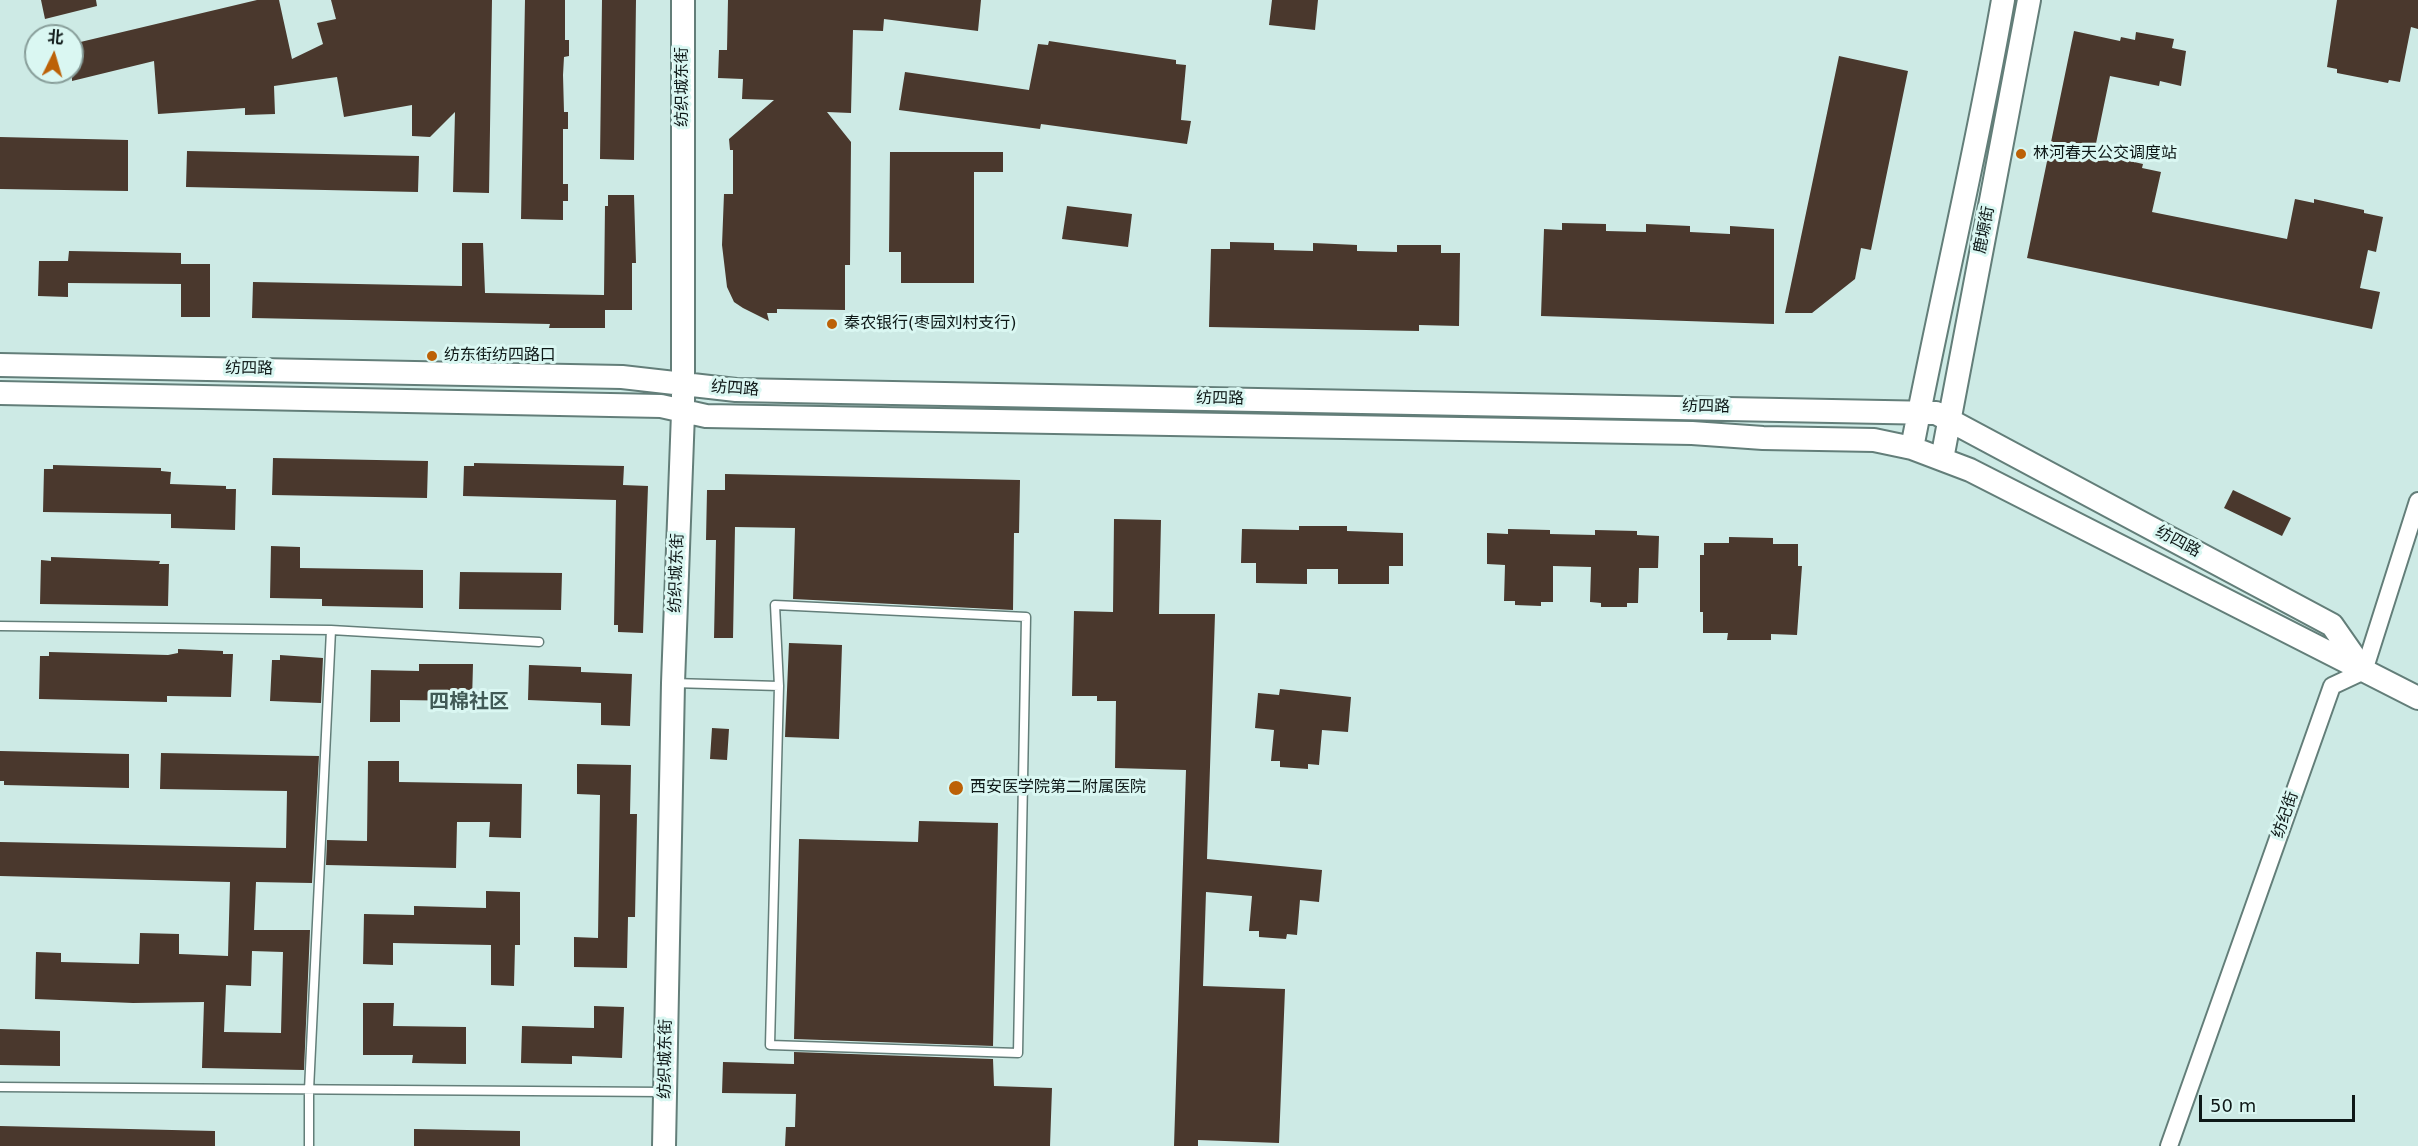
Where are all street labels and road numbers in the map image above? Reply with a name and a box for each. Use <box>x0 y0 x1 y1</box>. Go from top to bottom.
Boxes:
street label: 纺织城东街 <box>673 47 693 127</box>
street label: 鹿塬街 <box>1971 205 1999 255</box>
street label: 纺四路 <box>225 359 273 379</box>
street label: 纺四路 <box>710 378 760 400</box>
street label: 纺四路 <box>1196 389 1244 409</box>
street label: 纺四路 <box>1682 397 1730 417</box>
street label: 纺四路 <box>2152 522 2204 562</box>
street label: 纺织城东街 <box>666 533 688 613</box>
street label: 纺纪街 <box>2269 789 2303 841</box>
street label: 纺织城东街 <box>656 1019 676 1099</box>

